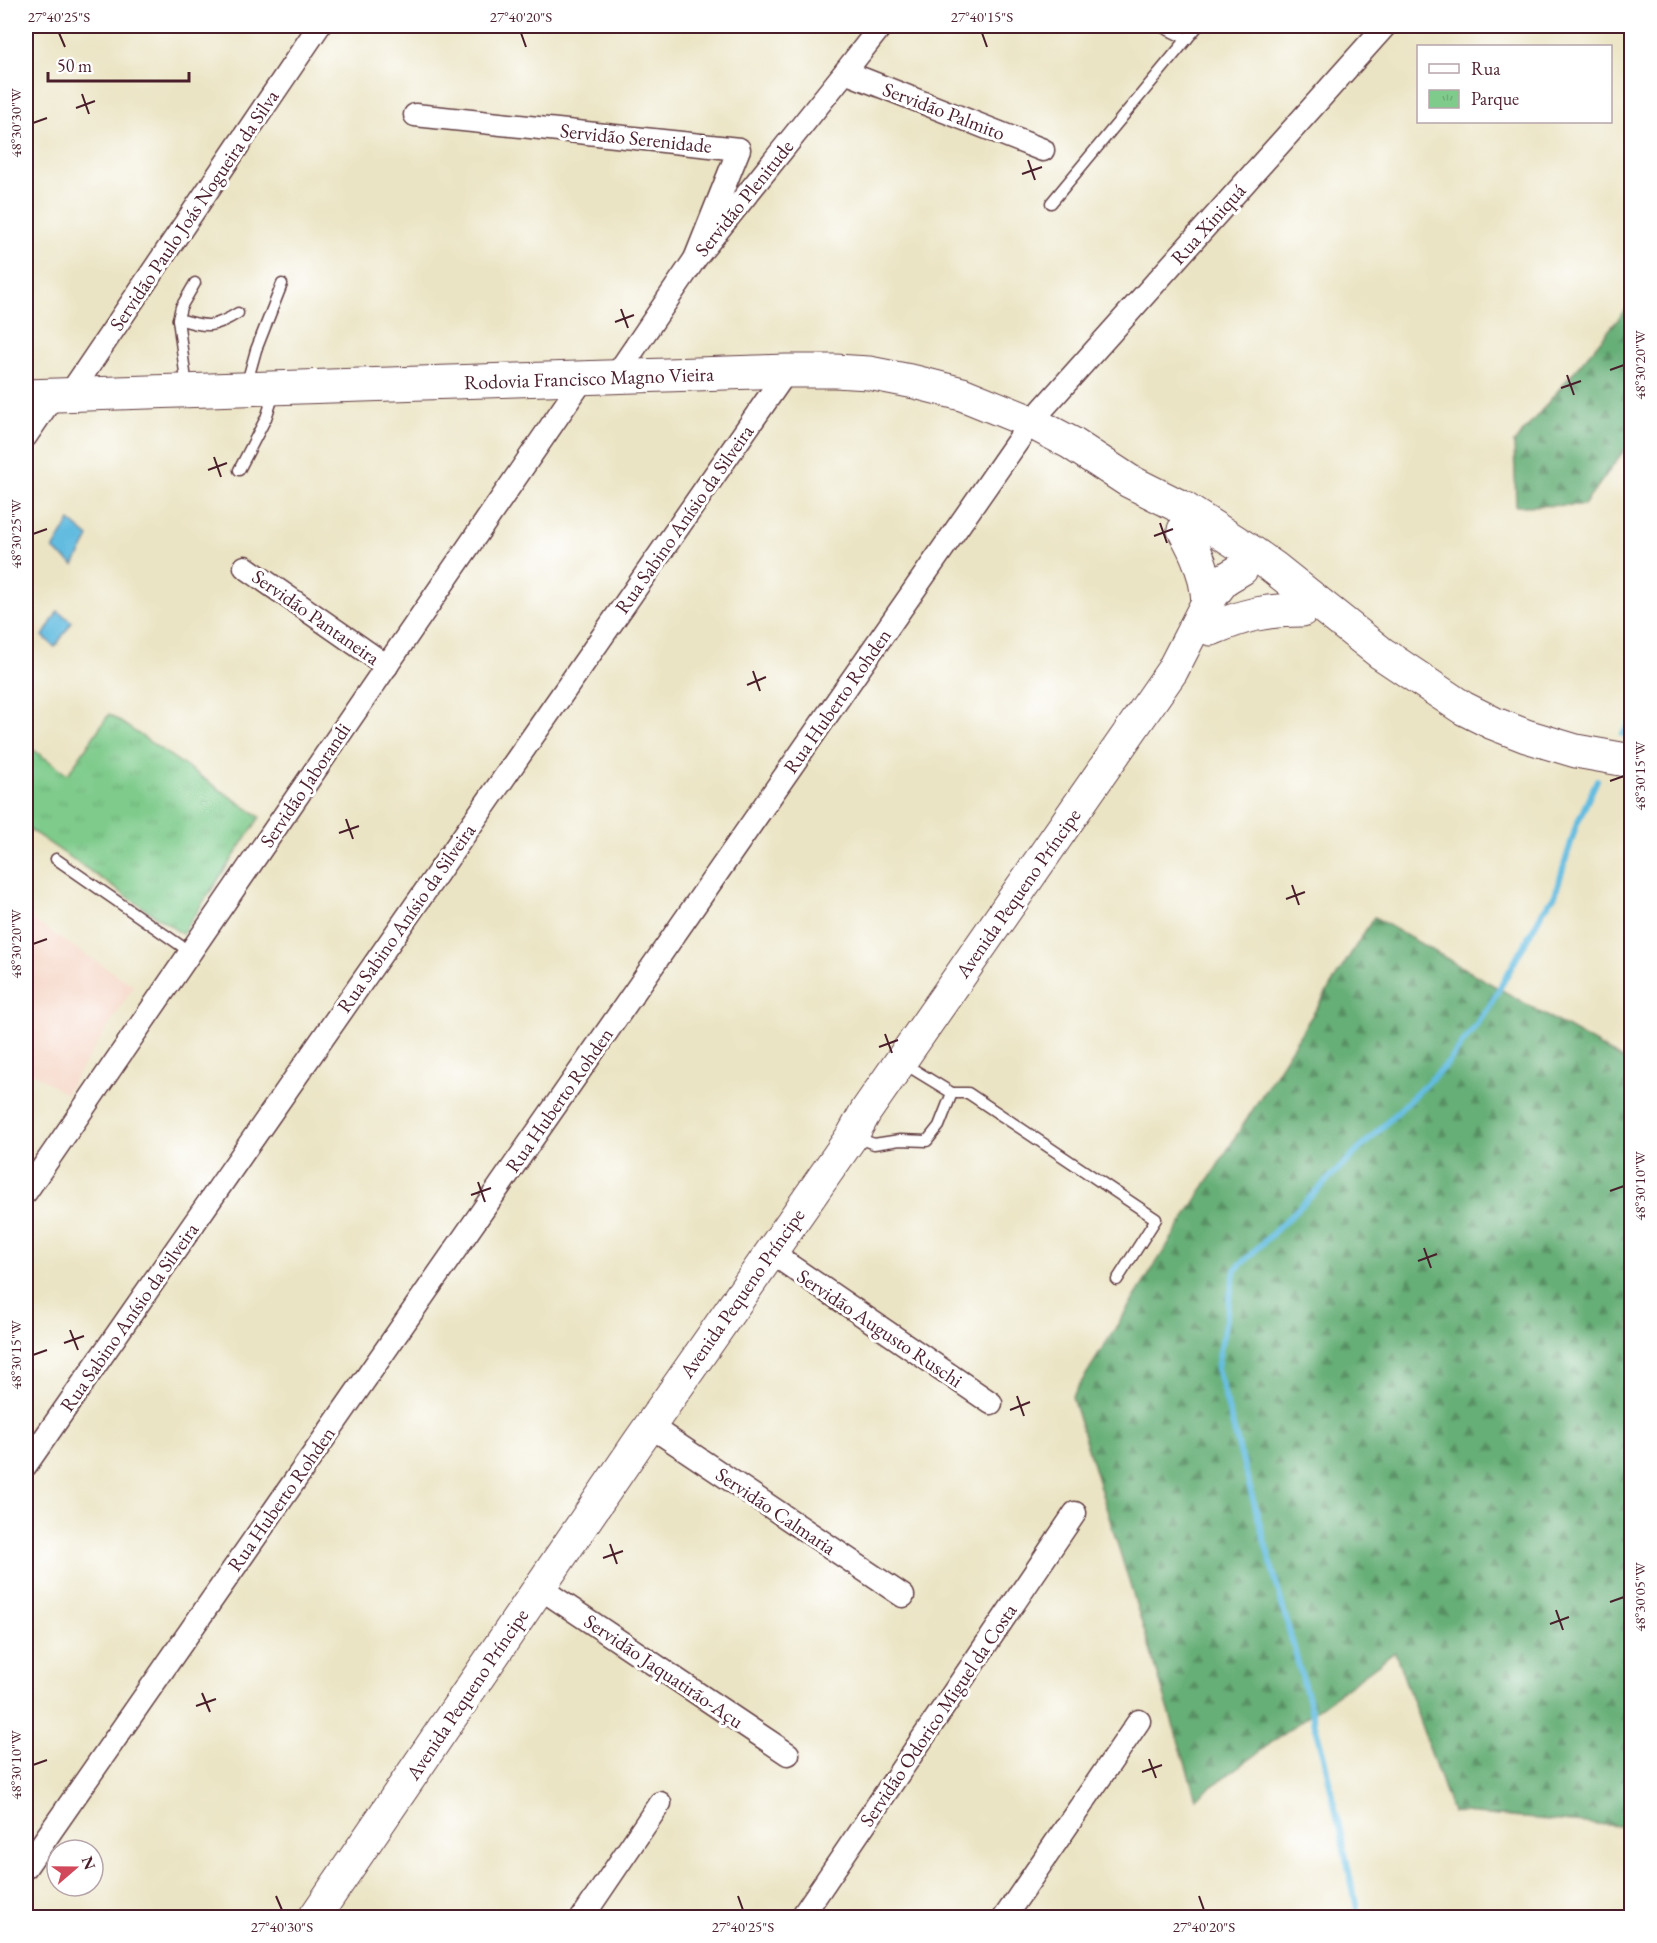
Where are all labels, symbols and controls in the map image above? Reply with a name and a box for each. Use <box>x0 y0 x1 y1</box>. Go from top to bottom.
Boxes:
text: 27°40'25"S <box>28 7 90 26</box>
text: 27°40'20"S <box>490 7 552 26</box>
text: 27°40'15"S <box>951 7 1013 26</box>
scale bar <box>48 45 189 83</box>
legend <box>1417 45 1612 123</box>
text: 50 m <box>57 54 92 77</box>
text: Rua <box>1471 57 1501 80</box>
street label: Servidão Palmito <box>879 76 1009 146</box>
street label: Servidão Paulo Joás Nogueira da Silva <box>103 84 285 336</box>
text: Parque <box>1471 87 1519 110</box>
text: 48°30'30"W <box>6 88 25 158</box>
street label: Servidão Serenidade <box>559 117 713 159</box>
street label: Servidão Plenitude <box>689 134 799 262</box>
street label: Rua Xiniquá <box>1165 178 1251 270</box>
text: 48°30'20"W <box>1630 330 1649 400</box>
street label: Rodovia Francisco Magno Vieira <box>464 361 714 395</box>
street label: Rua Sabino Anísio da Silveira <box>609 419 759 619</box>
text: 48°30'25"W <box>6 499 25 569</box>
street label: Servidão Pantaneira <box>247 563 385 671</box>
street label: Rua Huberto Rohden <box>777 623 897 779</box>
street label: Servidão Jaborandi <box>254 718 356 852</box>
text: 48°30'15"W <box>1630 741 1649 811</box>
street label: Avenida Pequeno Príncipe <box>949 803 1087 984</box>
street label: Rua Sabino Anísio da Silveira <box>331 818 481 1018</box>
text: 48°30'20"W <box>6 909 25 979</box>
street label: Rua Huberto Rohden <box>499 1022 619 1178</box>
text: 48°30'10"W <box>1630 1151 1649 1221</box>
street label: Avenida Pequeno Príncipe <box>673 1203 811 1384</box>
street label: Rua Sabino Anísio da Silveira <box>54 1217 204 1417</box>
street label: Servidão Augusto Ruschi <box>792 1263 968 1393</box>
text: 48°30'15"W <box>6 1320 25 1390</box>
street label: Rua Huberto Rohden <box>221 1421 341 1577</box>
street label: Servidão Calmaria <box>711 1461 841 1561</box>
text: 48°30'05"W <box>1630 1562 1649 1632</box>
street label: Servidão Odorico Miguel da Costa <box>854 1598 1022 1832</box>
street label: Avenida Pequeno Príncipe <box>399 1603 534 1786</box>
street label: Servidão Jaquatirão-Açu <box>579 1608 749 1734</box>
text: 48°30'10"W <box>6 1730 25 1800</box>
north arrow <box>45 1838 105 1898</box>
text: N <box>77 1853 101 1873</box>
text: 27°40'30"S <box>251 1917 313 1936</box>
text: 27°40'25"S <box>712 1917 774 1936</box>
text: 27°40'20"S <box>1173 1917 1235 1936</box>

